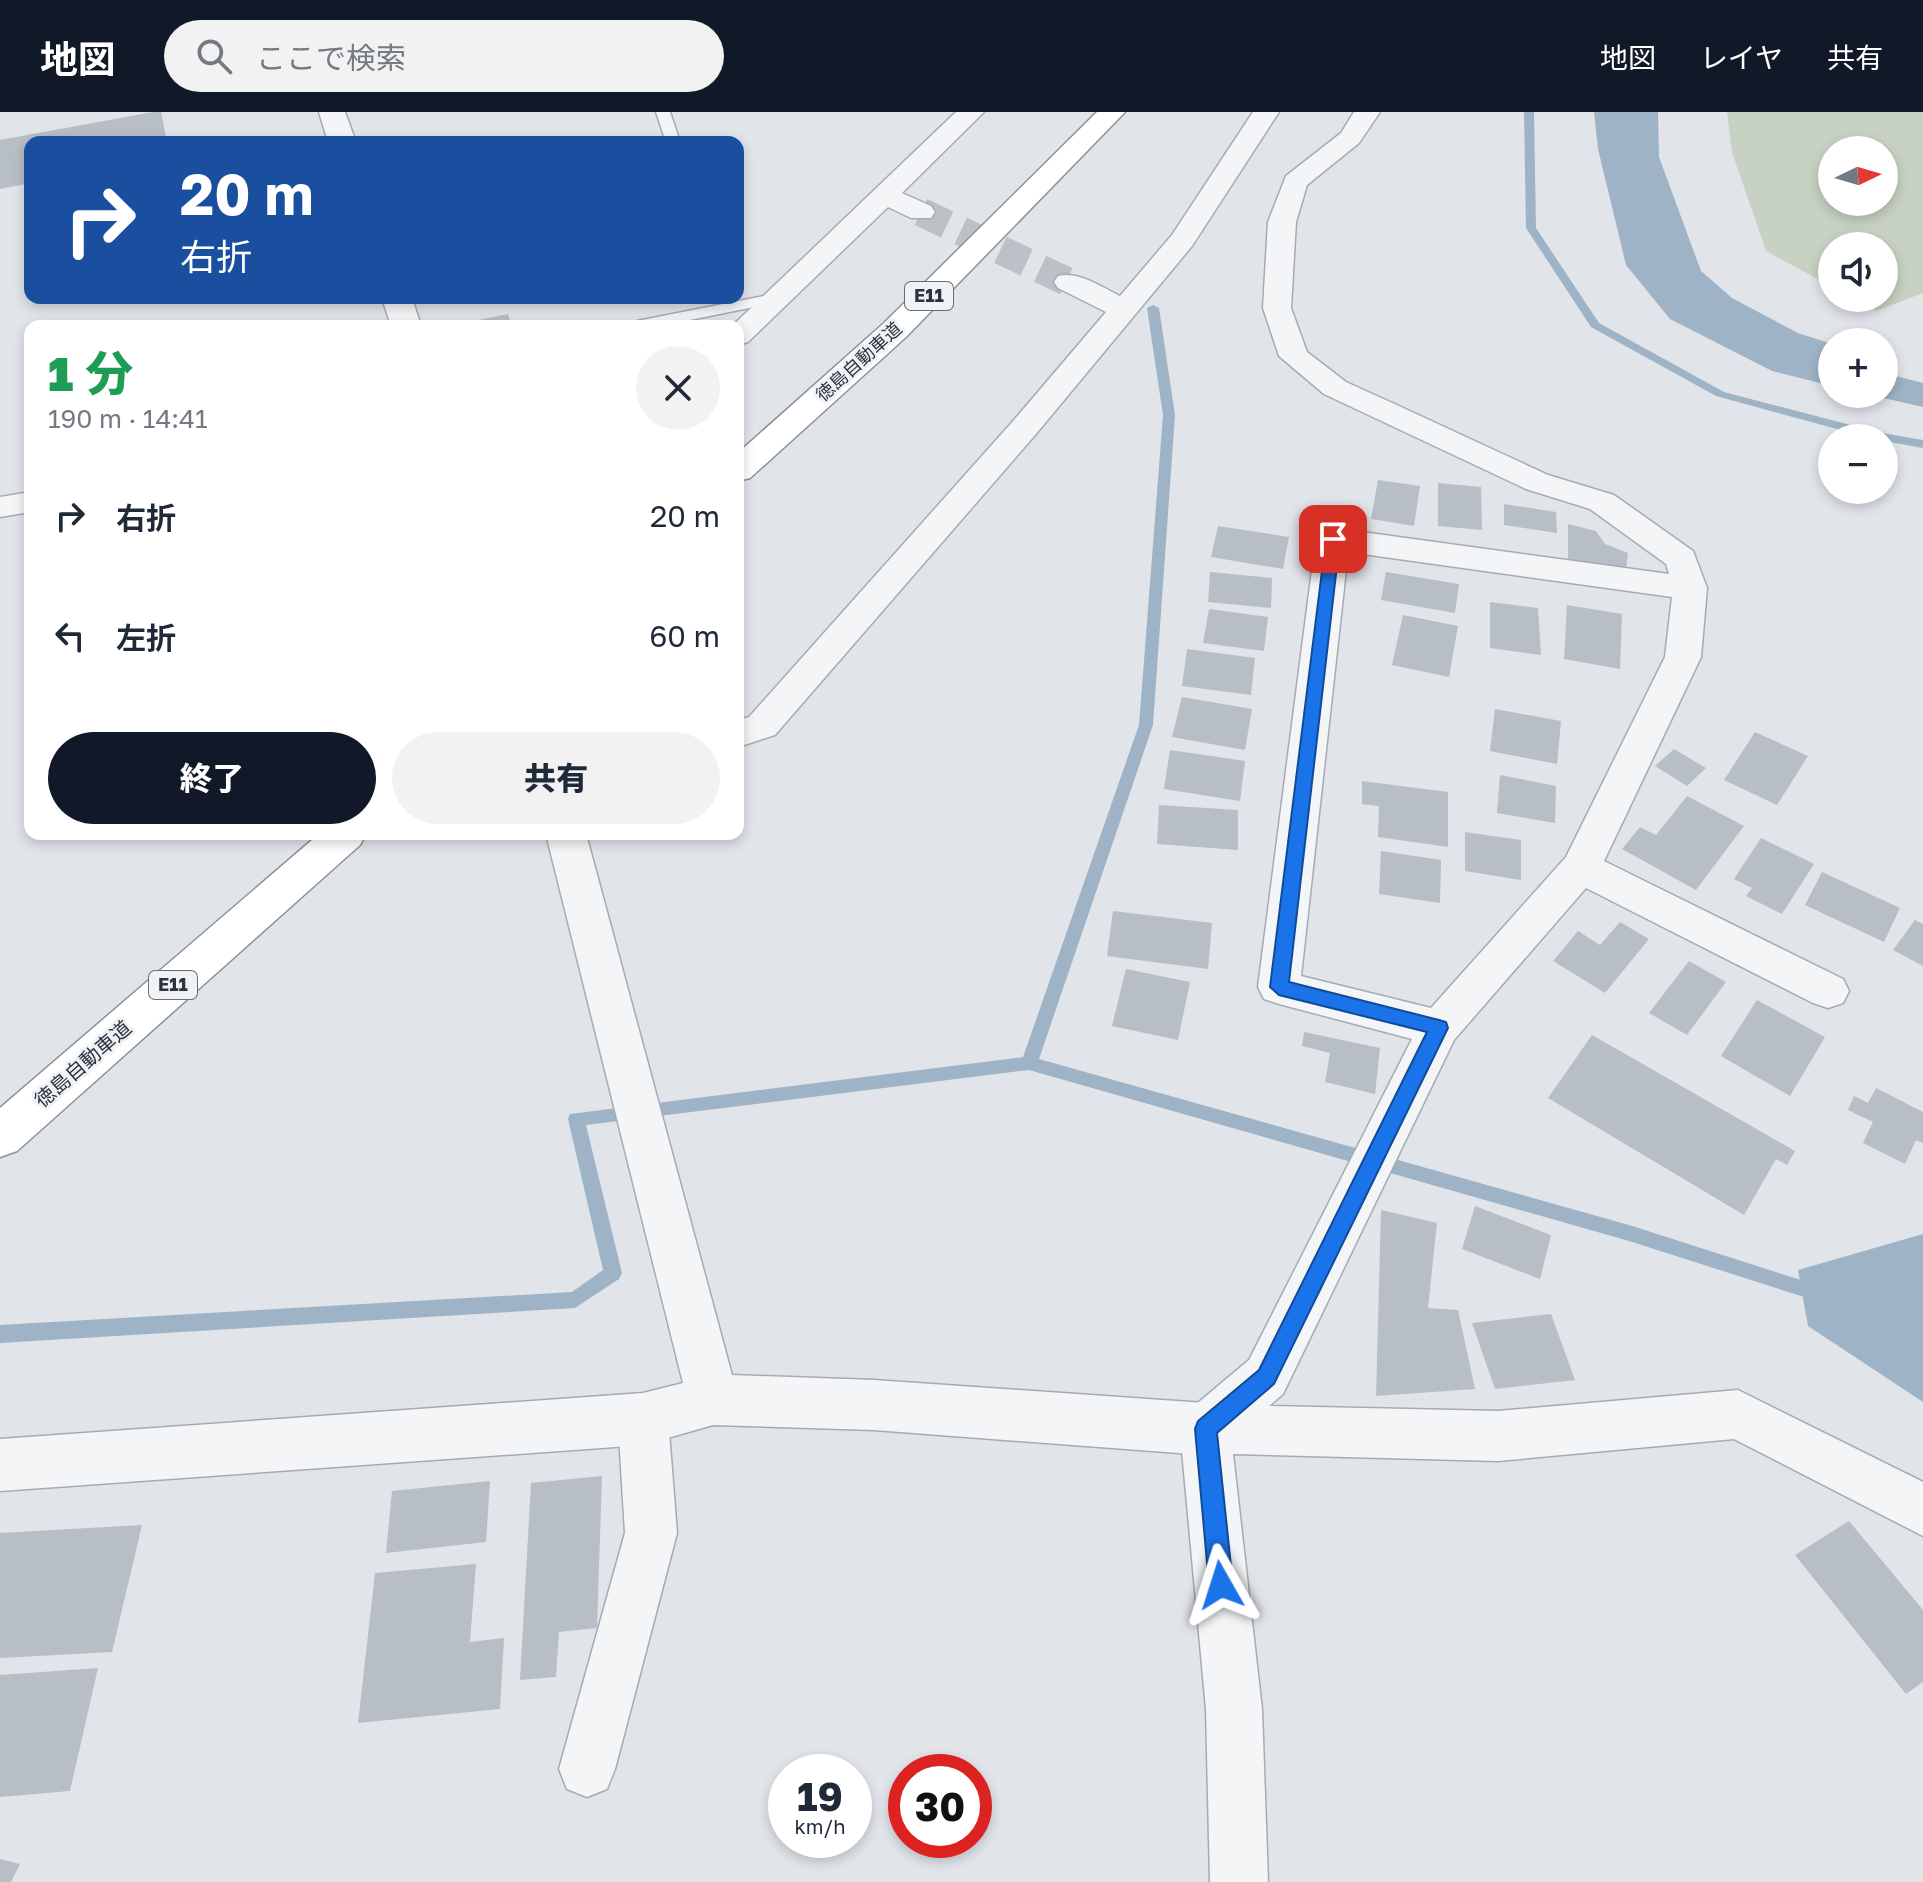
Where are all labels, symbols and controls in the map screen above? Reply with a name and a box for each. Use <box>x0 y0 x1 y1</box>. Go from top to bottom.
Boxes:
search box <box>164 20 724 92</box>
icon: search <box>192 34 236 78</box>
text: 地図 <box>40 36 116 81</box>
text: ここで検索 <box>256 40 406 76</box>
text: 地図 <box>1600 41 1656 74</box>
text: レイヤ <box>1700 41 1783 74</box>
text: 共有 <box>1827 41 1883 74</box>
north arrow <box>1818 136 1898 216</box>
map controls <box>1818 136 1898 504</box>
text: 20 m <box>180 160 314 227</box>
icon: right <box>48 168 152 272</box>
button: sound <box>1818 232 1898 312</box>
text: 右折 <box>180 235 252 278</box>
road number: E11 <box>905 282 953 310</box>
street label: 徳島自動車道 <box>811 317 906 406</box>
button: + <box>1818 328 1898 408</box>
text: 1 分 <box>48 344 133 402</box>
button: close <box>636 346 720 430</box>
text: 190 m · 14:41 <box>48 403 208 434</box>
button: − <box>1818 424 1898 504</box>
icon: right <box>48 494 92 538</box>
text: 20 m <box>650 498 720 534</box>
text: 右折 <box>116 500 176 536</box>
pin <box>1299 505 1367 573</box>
icon: arrive <box>1311 517 1355 561</box>
icon: left <box>48 614 92 658</box>
text: 60 m <box>649 618 720 654</box>
text: 左折 <box>116 620 176 656</box>
button: 終了 <box>48 732 376 824</box>
button: 共有 <box>392 732 720 824</box>
road number: E11 <box>149 971 197 999</box>
street label: 徳島自動車道 <box>29 1015 135 1112</box>
position arrow <box>1179 1543 1263 1627</box>
speed limit sign: 30 <box>888 1754 992 1858</box>
text: 19 <box>797 1772 843 1820</box>
text: km/h <box>795 1814 845 1838</box>

